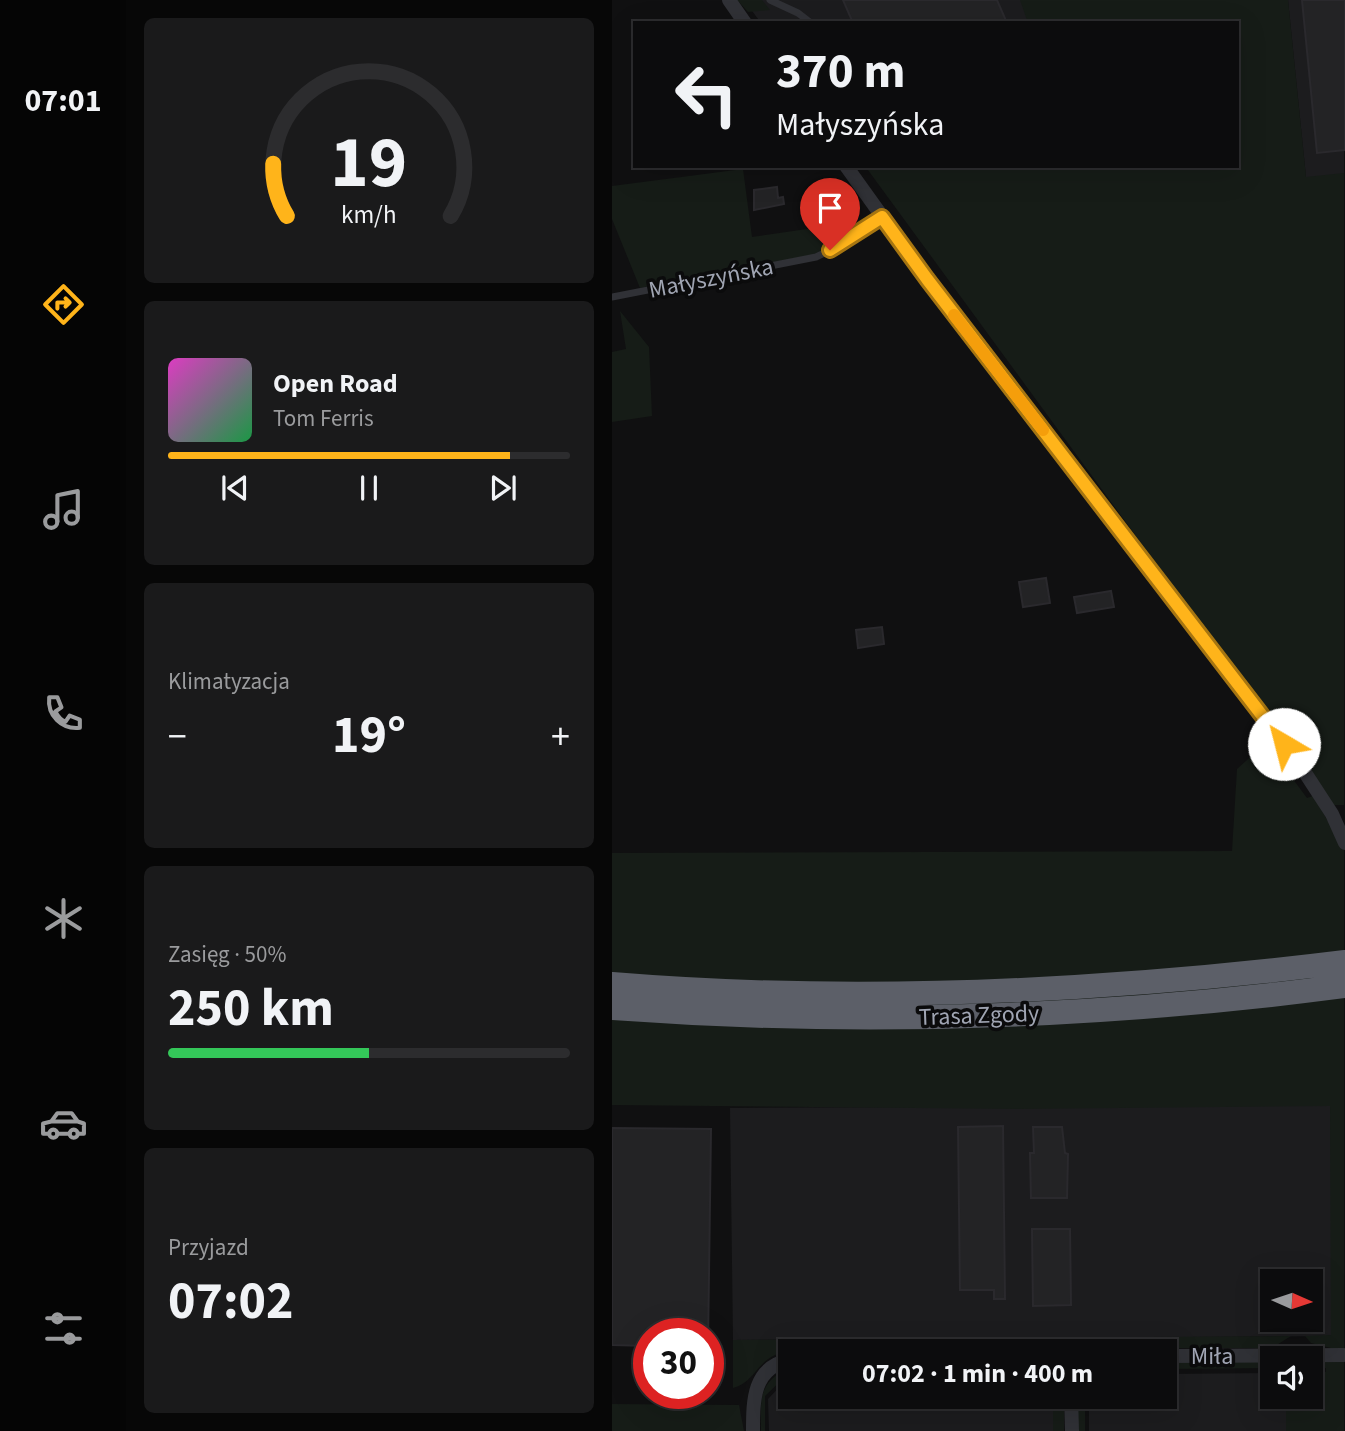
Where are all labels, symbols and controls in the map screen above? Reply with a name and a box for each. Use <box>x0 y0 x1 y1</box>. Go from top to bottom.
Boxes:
text: 370 m <box>776 37 905 107</box>
icon: left <box>661 49 752 140</box>
text: 07:01 <box>24 78 102 124</box>
text: Małyszyńska <box>776 102 944 148</box>
text: 19 <box>331 112 407 216</box>
pin <box>800 178 860 250</box>
icon: arrive <box>811 189 849 227</box>
text: km/h <box>341 197 397 233</box>
street label: Małyszyńska <box>646 249 776 308</box>
icon: directions <box>39 280 88 329</box>
text: Open Road <box>273 365 398 402</box>
text: Tom Ferris <box>273 402 374 435</box>
icon: previous <box>216 469 254 507</box>
icon: pause <box>350 469 388 507</box>
icon: next <box>484 469 522 507</box>
icon: music <box>39 485 88 534</box>
text: Klimatyzacja <box>168 665 290 698</box>
icon: phone <box>39 689 88 738</box>
text: 19° <box>332 699 406 773</box>
position arrow <box>1247 707 1321 781</box>
text: − <box>168 710 187 764</box>
text: + <box>551 710 570 764</box>
icon: climate <box>39 894 88 943</box>
text: Zasięg · 50% <box>168 938 286 971</box>
text: 250 km <box>168 972 334 1046</box>
street label: Trasa Zgody <box>918 996 1040 1035</box>
icon: car <box>39 1099 88 1148</box>
text: Przyjazd <box>168 1231 249 1264</box>
text: 07:02 <box>168 1265 293 1339</box>
north arrow <box>1260 1269 1322 1332</box>
map controls <box>1260 1269 1323 1409</box>
icon: filters <box>39 1304 88 1353</box>
speed limit sign: 30 <box>633 1318 724 1409</box>
street label: Miła <box>1191 1339 1233 1374</box>
button: sound <box>1260 1346 1323 1409</box>
text: 07:02 · 1 min · 400 m <box>862 1355 1093 1392</box>

